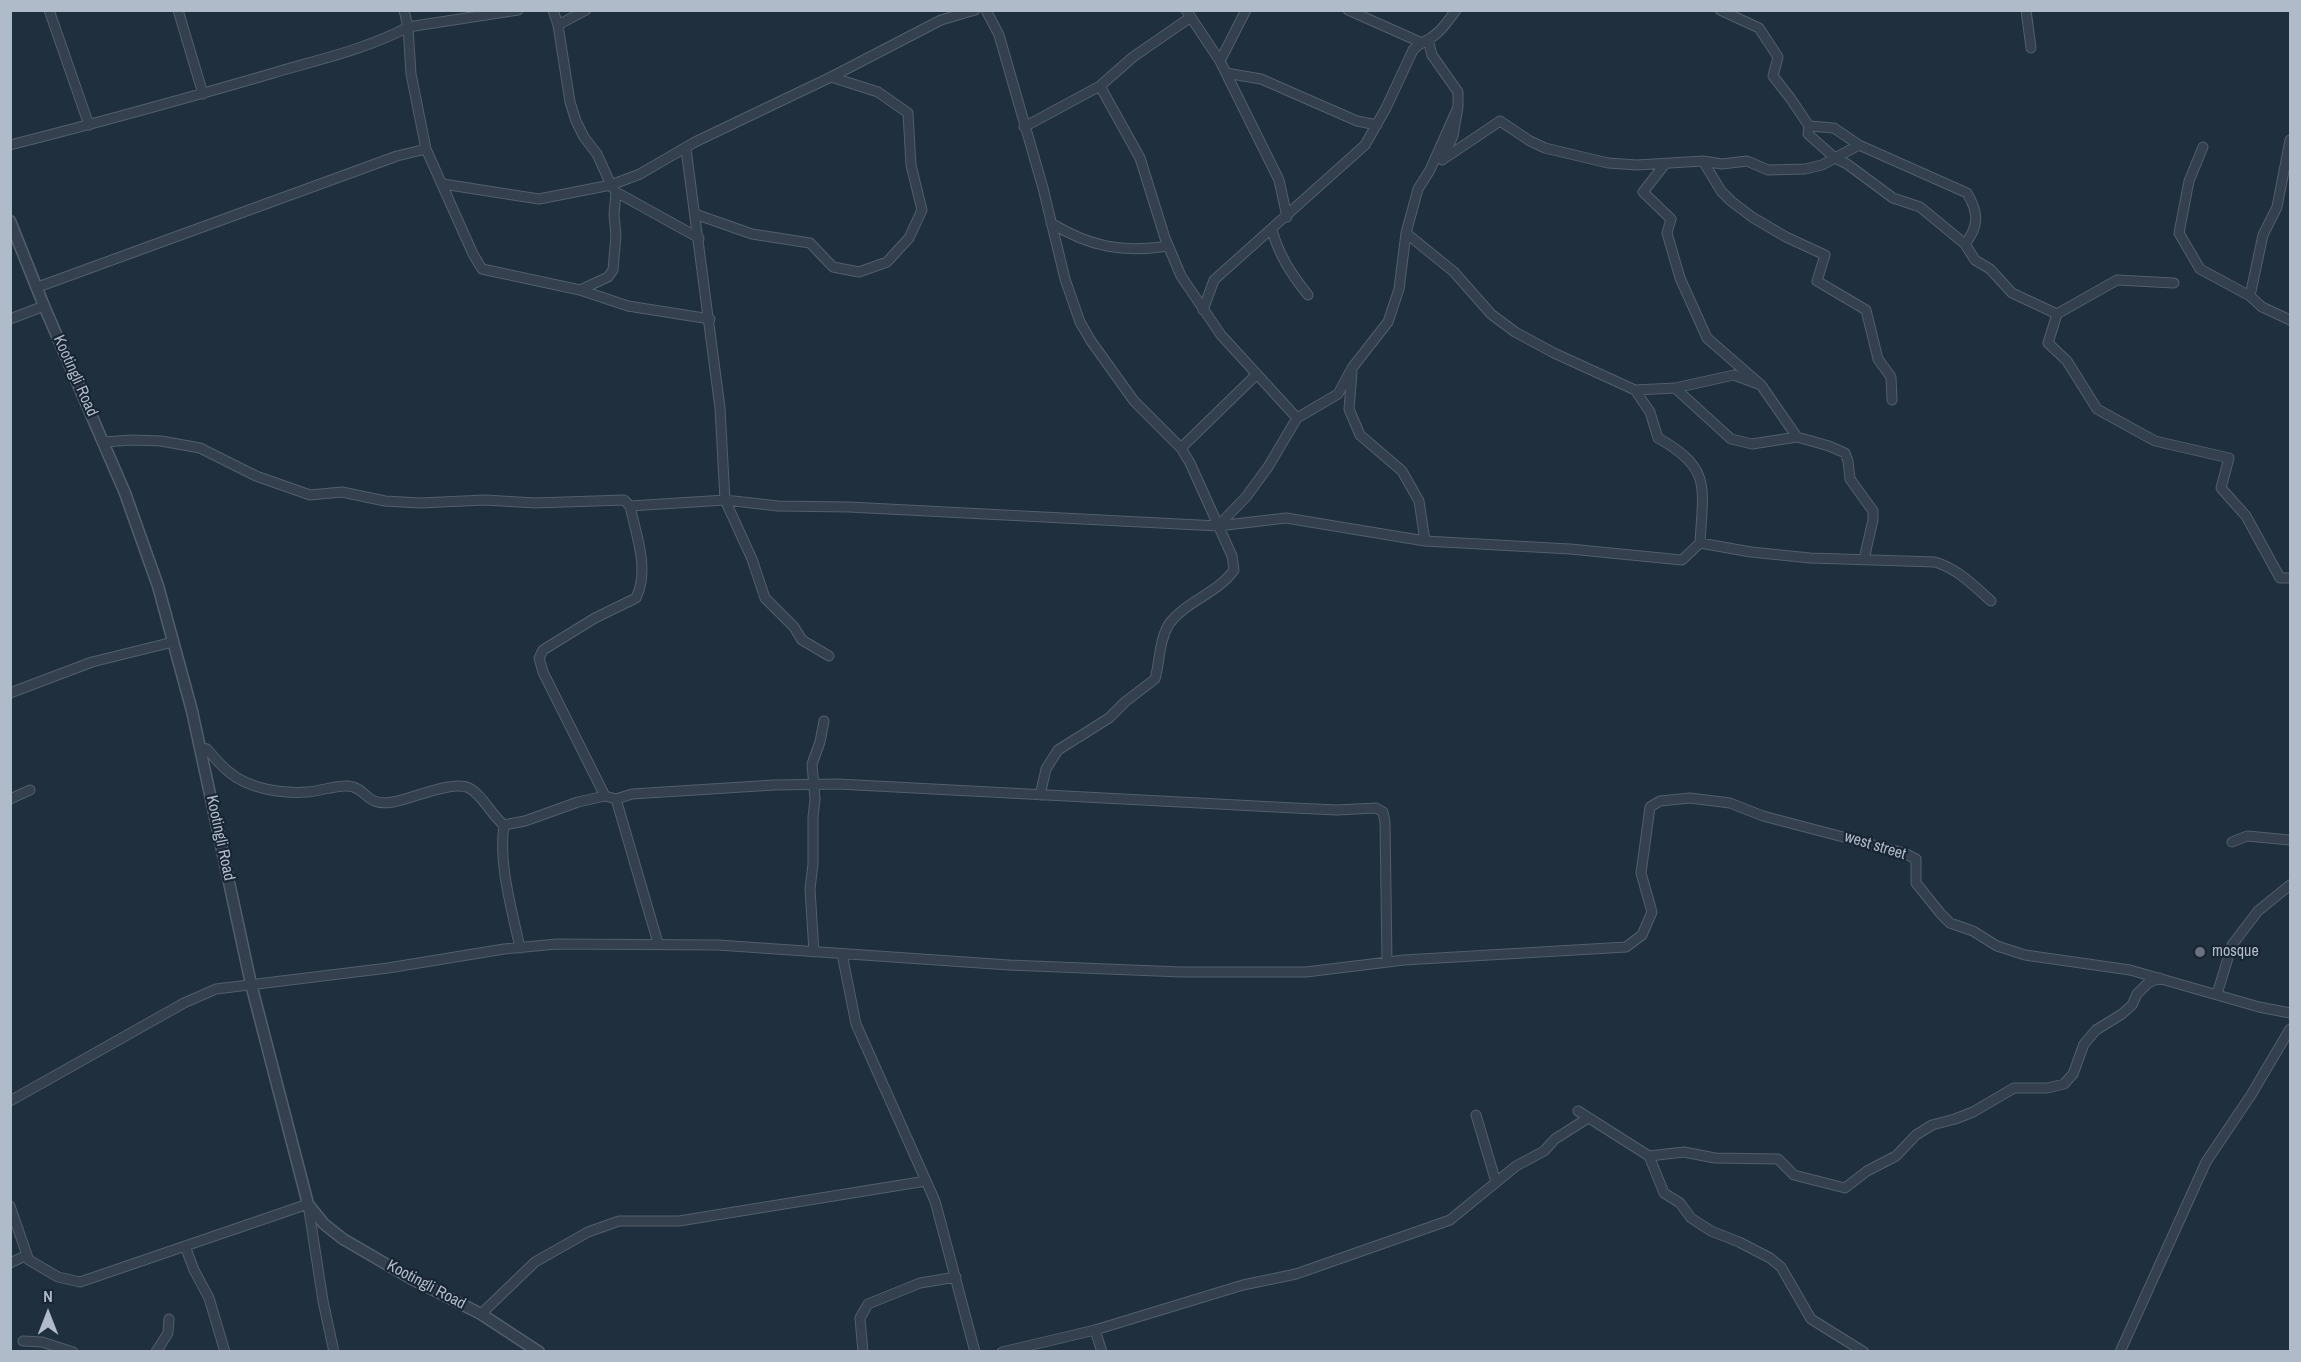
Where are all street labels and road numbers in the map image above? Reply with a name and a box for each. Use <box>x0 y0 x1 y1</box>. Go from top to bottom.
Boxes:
street label: Kootingli Road <box>49 332 101 420</box>
street label: Kootingli Road <box>202 794 238 882</box>
street label: west street <box>1842 828 1908 864</box>
street label: Kootingli Road <box>383 1256 469 1314</box>

